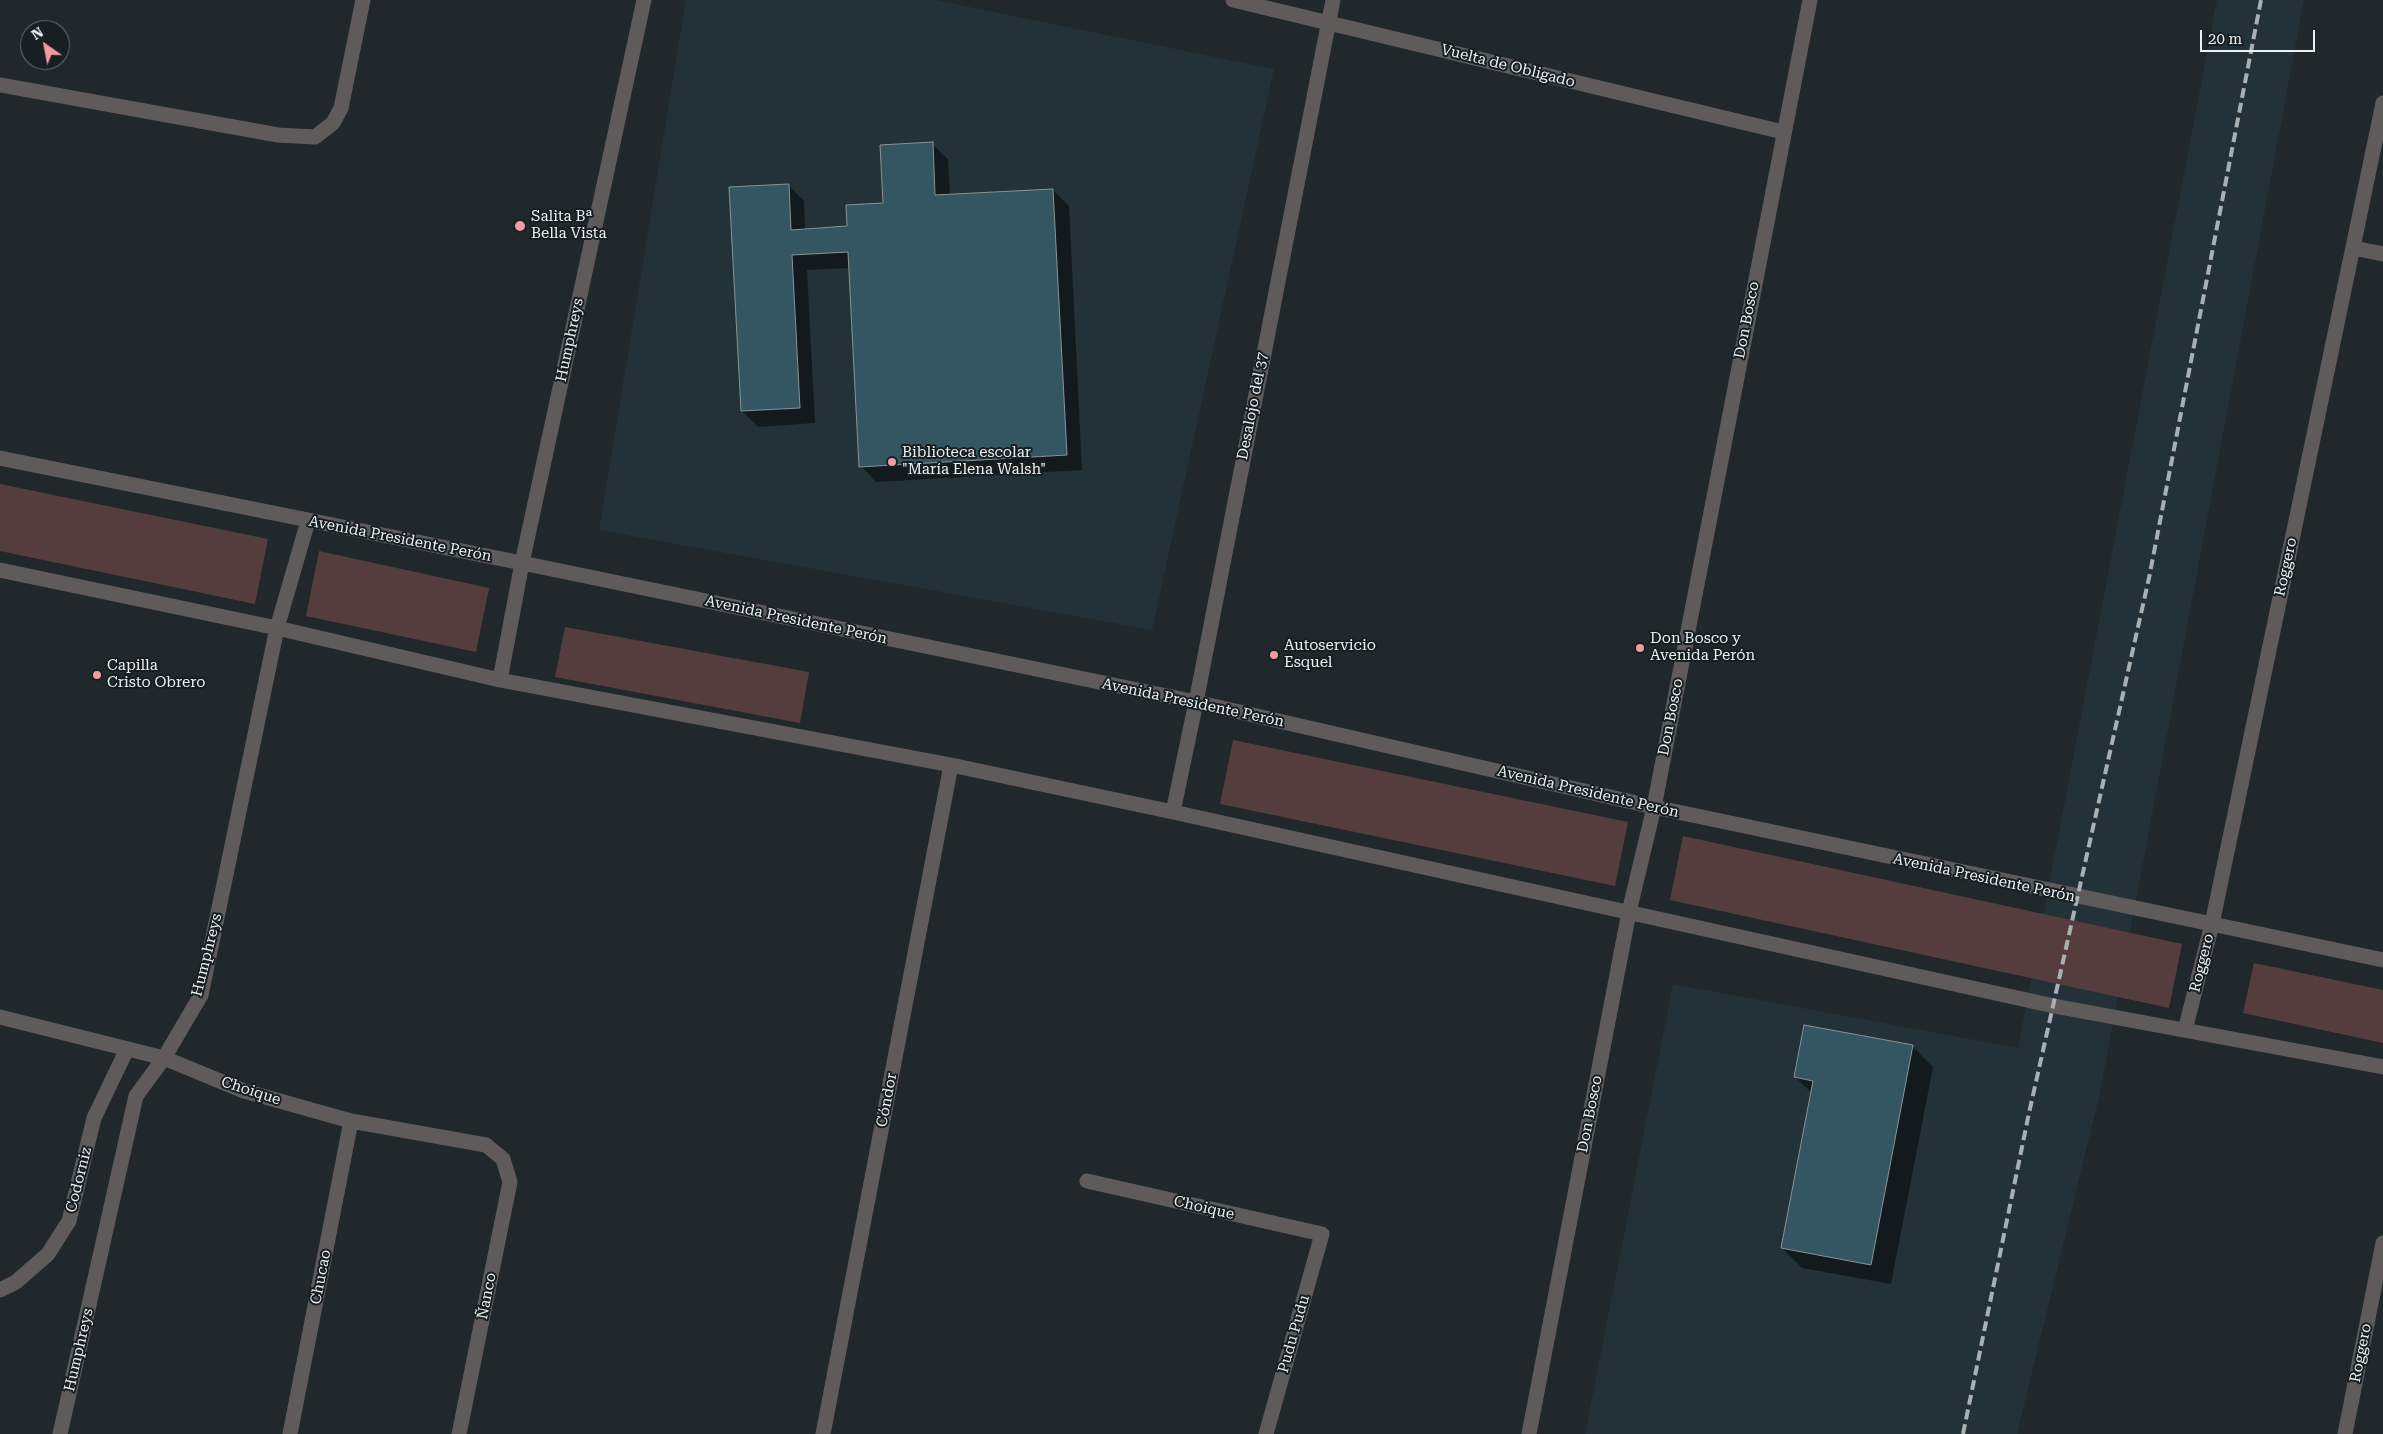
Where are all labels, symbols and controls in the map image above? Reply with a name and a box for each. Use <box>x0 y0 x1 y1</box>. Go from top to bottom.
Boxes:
north arrow <box>20 20 70 70</box>
scale bar <box>2203 20 2318 52</box>
text: N <box>28 24 46 43</box>
text: 20 m <box>2208 30 2242 48</box>
street label: Vuelta de Obligado <box>1439 41 1577 91</box>
place label: Salita Bª Bella Vista <box>531 208 607 243</box>
marker: Salita Bª Bella Vista <box>513 219 527 233</box>
street label: Don Bosco <box>1731 280 1763 360</box>
street label: Humphreys <box>552 297 588 383</box>
street label: Desalojo del 37 <box>1234 351 1272 461</box>
place label: Biblioteca escolar "María Elena Walsh" <box>902 444 1046 479</box>
marker: Biblioteca escolar "María Elena Walsh" <box>886 456 898 468</box>
street label: Avenida Presidente Perón <box>307 512 493 566</box>
street label: Roggero <box>2271 536 2301 598</box>
street label: Avenida Presidente Perón <box>703 592 889 648</box>
place label: Don Bosco y Avenida Perón <box>1650 630 1755 665</box>
place label: Autoservicio Esquel <box>1284 637 1376 672</box>
marker: Don Bosco y Avenida Perón <box>1634 642 1646 654</box>
marker: Autoservicio Esquel <box>1268 649 1280 661</box>
place label: Capilla Cristo Obrero <box>107 657 205 692</box>
marker: Capilla Cristo Obrero <box>91 669 103 681</box>
street label: Avenida Presidente Perón <box>1100 675 1286 731</box>
street label: Don Bosco <box>1655 677 1687 757</box>
street label: Avenida Presidente Perón <box>1495 762 1681 822</box>
street label: Avenida Presidente Perón <box>1891 850 2077 906</box>
street label: Humphreys <box>188 912 226 998</box>
street label: Roggero <box>2186 932 2218 994</box>
street label: Cóndor <box>873 1071 901 1129</box>
street label: Choique <box>219 1073 283 1109</box>
street label: Don Bosco <box>1574 1074 1606 1154</box>
street label: Codorniz <box>62 1146 96 1214</box>
street label: Choique <box>1172 1192 1236 1224</box>
street label: Chucao <box>307 1248 335 1306</box>
street label: Ñanco <box>474 1271 500 1321</box>
street label: Pudu Pudu <box>1274 1293 1314 1375</box>
street label: Humphreys <box>61 1307 97 1393</box>
street label: Roggero <box>2346 1322 2376 1384</box>

